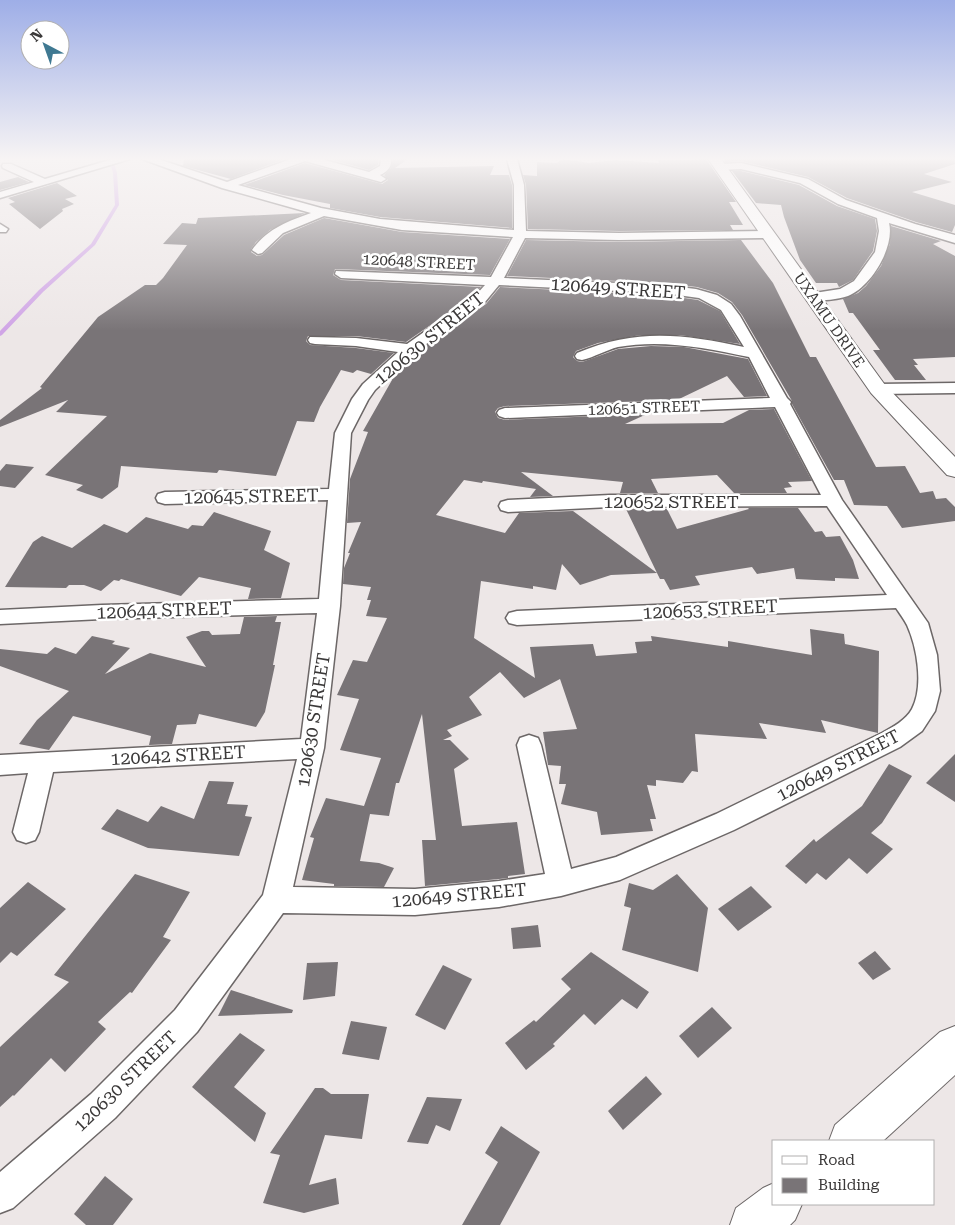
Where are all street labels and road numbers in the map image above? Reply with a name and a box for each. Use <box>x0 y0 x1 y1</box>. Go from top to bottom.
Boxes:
street label: 120648 STREET <box>362 250 476 274</box>
street label: UXAMU DRIVE <box>790 269 868 371</box>
street label: 120649 STREET <box>550 273 686 303</box>
street label: 120630 STREET <box>370 287 488 389</box>
street label: 120651 STREET <box>587 397 701 419</box>
street label: 120645 STREET <box>183 484 319 508</box>
street label: 120652 STREET <box>603 491 739 512</box>
street label: 120653 STREET <box>642 595 778 623</box>
street label: 120644 STREET <box>96 597 232 623</box>
street label: 120630 STREET <box>292 651 334 789</box>
street label: 120649 STREET <box>773 725 903 805</box>
street label: 120642 STREET <box>110 741 246 769</box>
street label: 120649 STREET <box>391 879 527 911</box>
street label: 120630 STREET <box>69 1026 181 1136</box>

